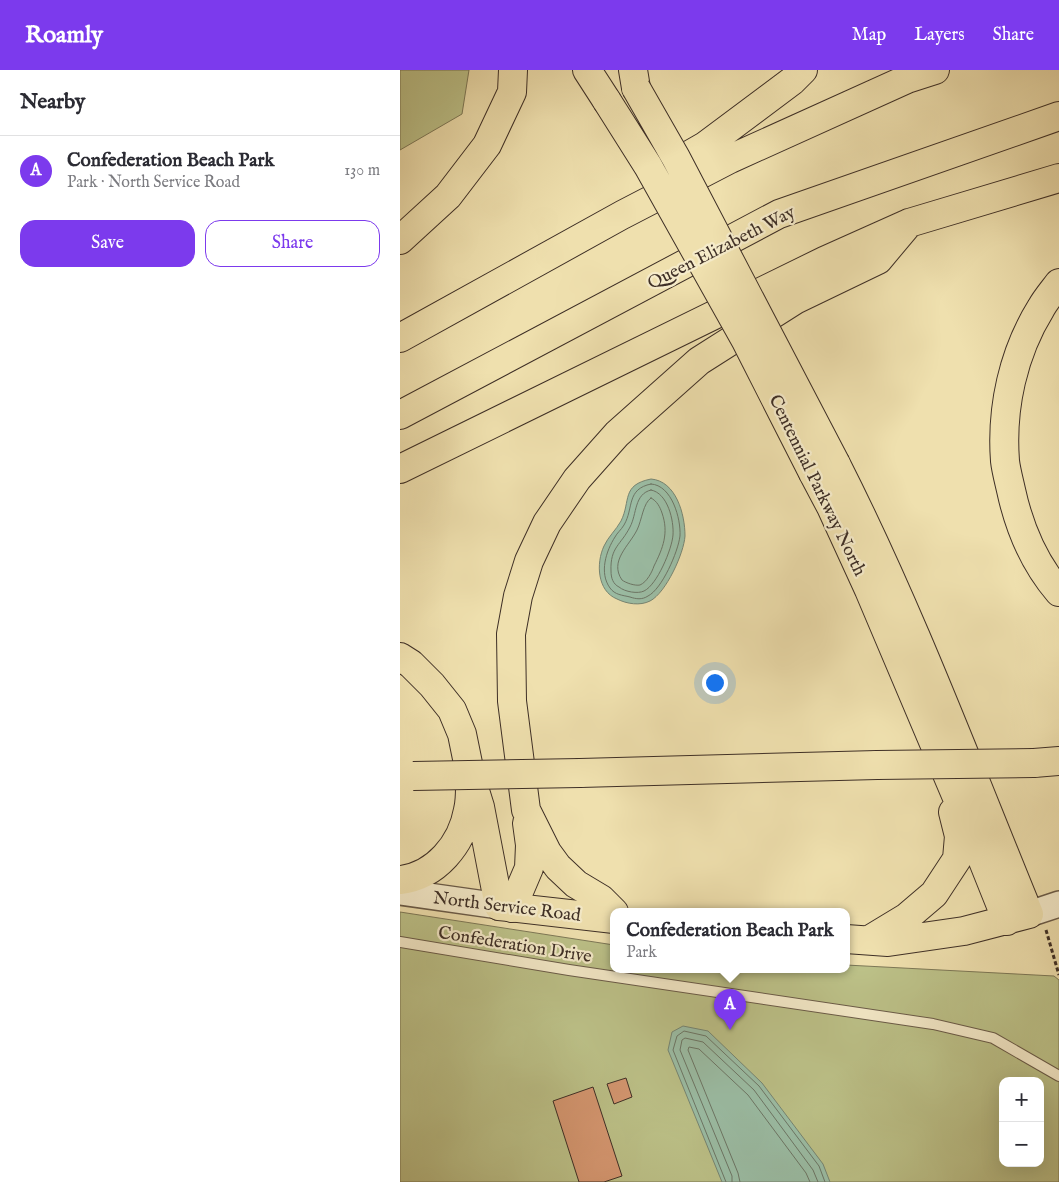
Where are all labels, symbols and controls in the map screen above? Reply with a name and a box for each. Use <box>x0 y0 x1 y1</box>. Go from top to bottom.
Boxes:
text: Roamly <box>25 20 103 51</box>
text: Map <box>852 24 886 47</box>
text: Layers <box>914 24 965 47</box>
text: Share <box>993 24 1034 47</box>
text: Nearby <box>20 89 85 116</box>
text: Confederation Beach Park <box>67 149 274 173</box>
text: A <box>31 161 41 181</box>
text: 130 m <box>344 161 380 181</box>
text: Park · North Service Road <box>67 173 240 193</box>
street label: Queen Elizabeth Way <box>644 201 799 295</box>
button: Save <box>20 220 195 267</box>
button: Share <box>205 220 380 267</box>
street label: Centennial Parkway North <box>763 391 871 581</box>
your location <box>702 670 728 696</box>
street label: North Service Road <box>432 887 582 928</box>
popup <box>610 908 850 973</box>
text: Confederation Beach Park <box>626 919 834 943</box>
street label: Confederation Drive <box>436 922 593 969</box>
text: Park <box>626 943 657 963</box>
pin: A <box>714 989 746 1030</box>
map controls <box>999 1077 1044 1167</box>
button: + <box>999 1077 1044 1122</box>
button: − <box>999 1122 1044 1167</box>

